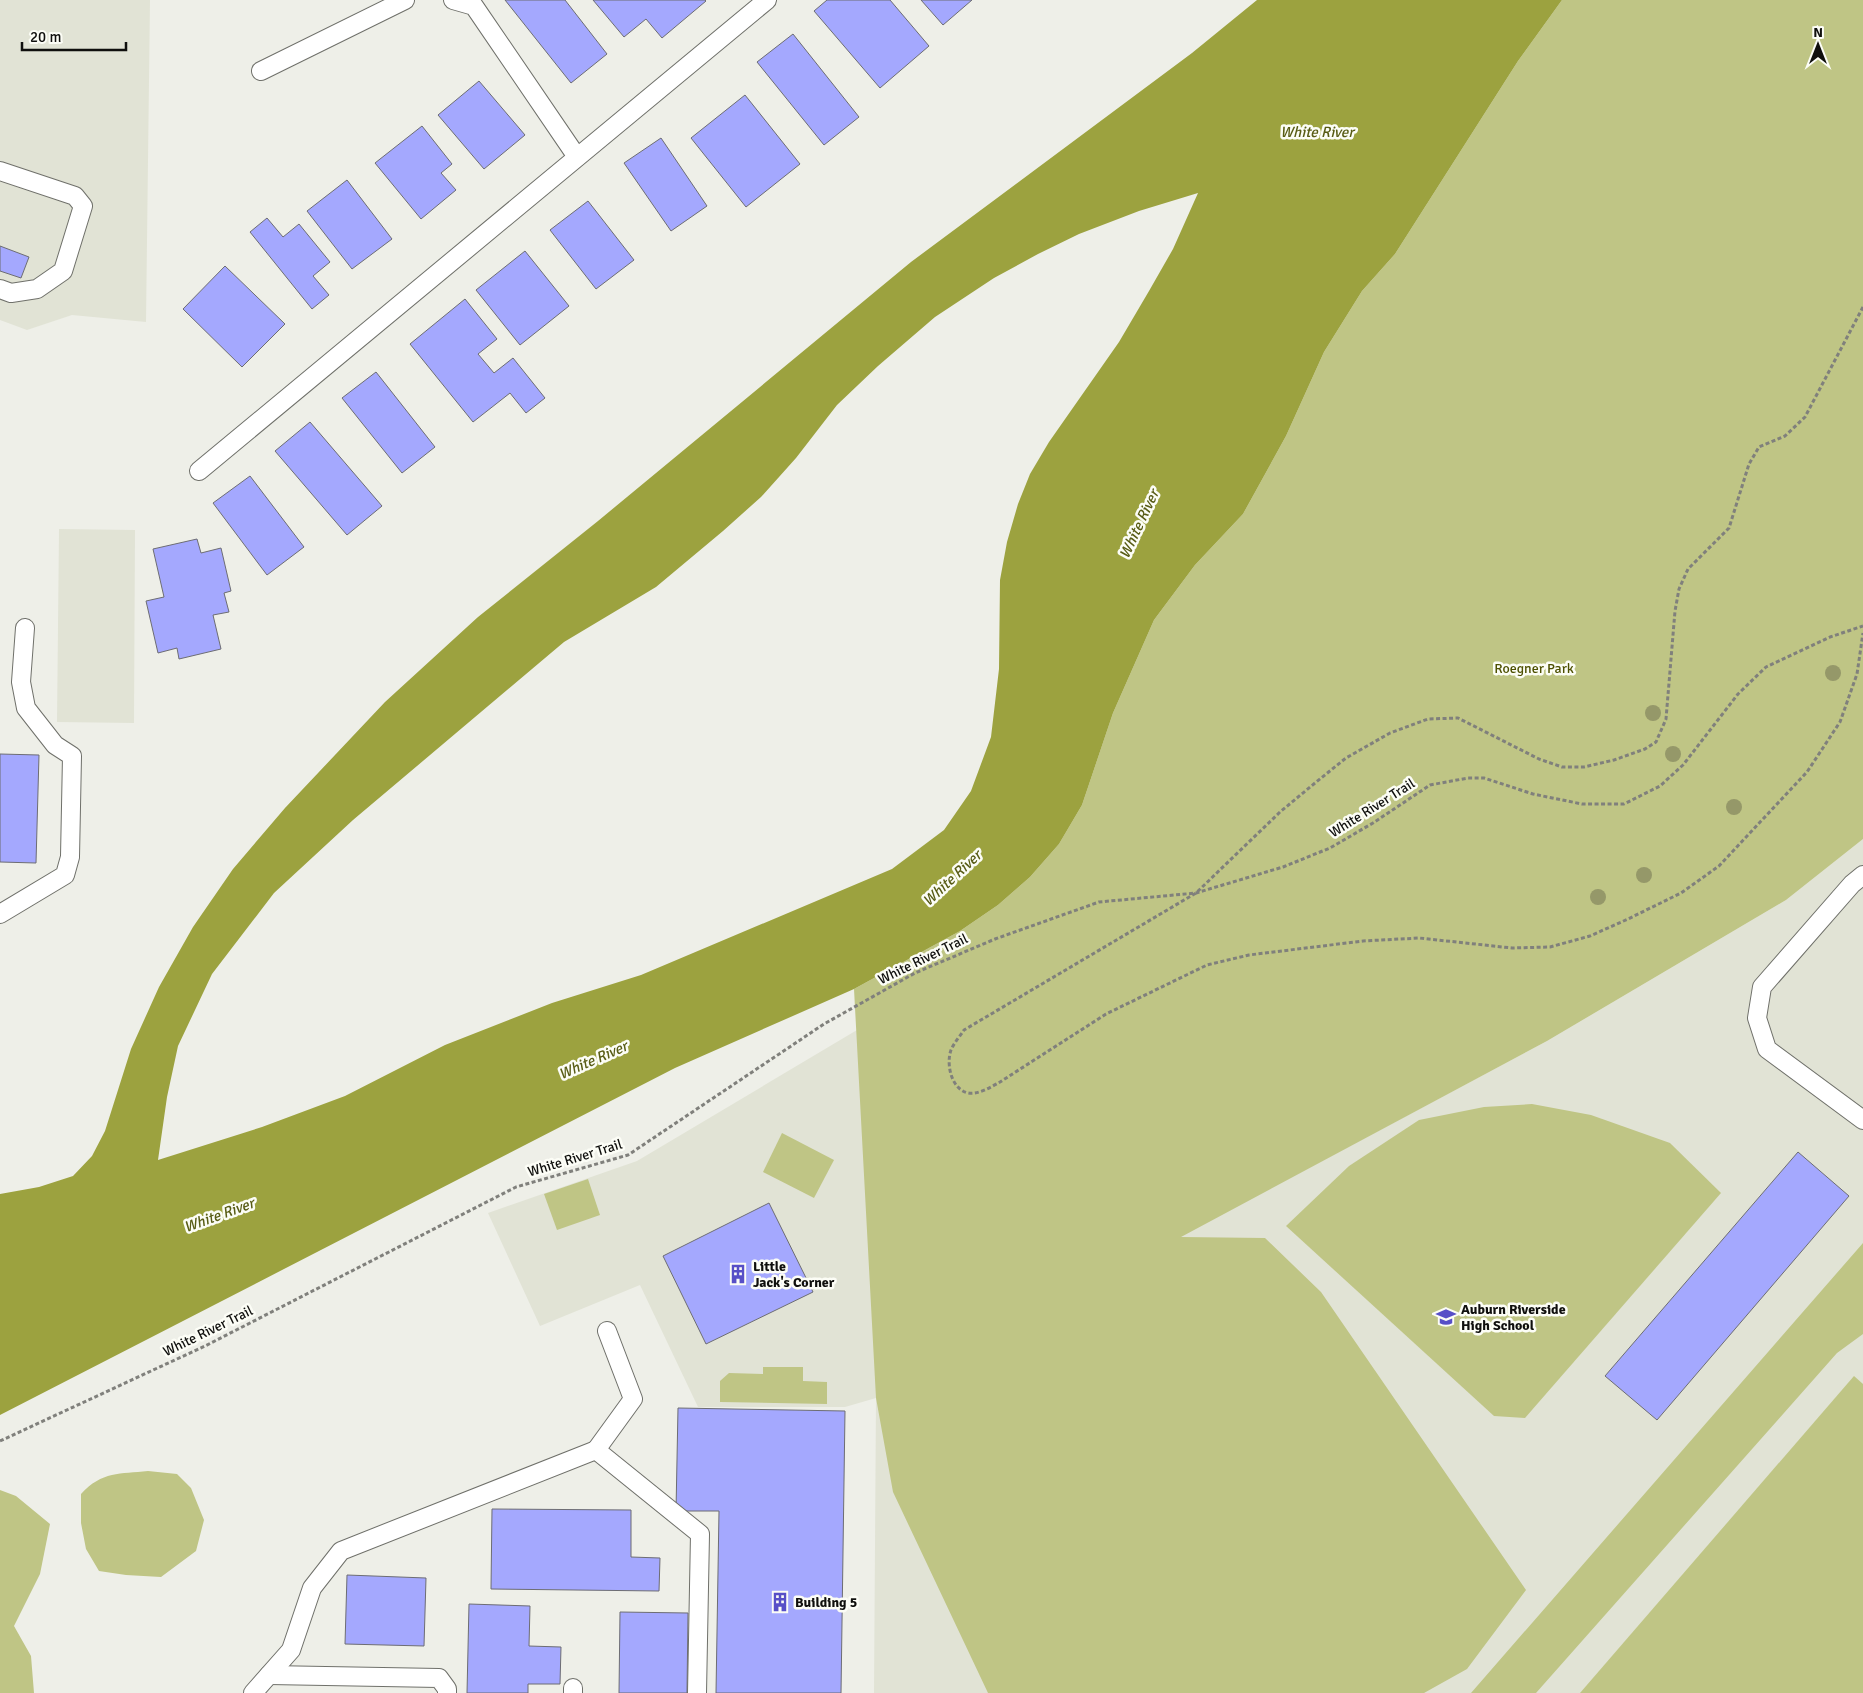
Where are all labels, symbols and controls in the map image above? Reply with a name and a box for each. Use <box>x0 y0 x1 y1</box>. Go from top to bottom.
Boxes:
scale bar <box>22 20 126 52</box>
north arrow <box>1793 20 1843 70</box>
text: N <box>1813 24 1823 41</box>
text: 20 m <box>30 28 61 46</box>
water label: White River <box>1280 123 1356 141</box>
water label: White River <box>1115 485 1164 561</box>
park label: Roegner Park <box>1494 660 1574 677</box>
street label: White River Trail <box>1326 775 1418 841</box>
water label: White River <box>919 845 987 910</box>
street label: White River Trail <box>875 930 971 988</box>
water label: White River <box>556 1036 632 1083</box>
street label: White River Trail <box>526 1136 624 1180</box>
water label: White River <box>181 1193 259 1236</box>
place label: Little Jack's Corner <box>753 1258 835 1291</box>
building icon: Little Jack's Corner <box>727 1263 749 1285</box>
place label: Auburn Riverside High School <box>1461 1301 1566 1334</box>
street label: White River Trail <box>160 1302 256 1360</box>
school or university icon: Auburn Riverside High School <box>1435 1306 1457 1328</box>
building icon: Building 5 <box>769 1591 791 1613</box>
place label: Building 5 <box>795 1594 857 1611</box>

